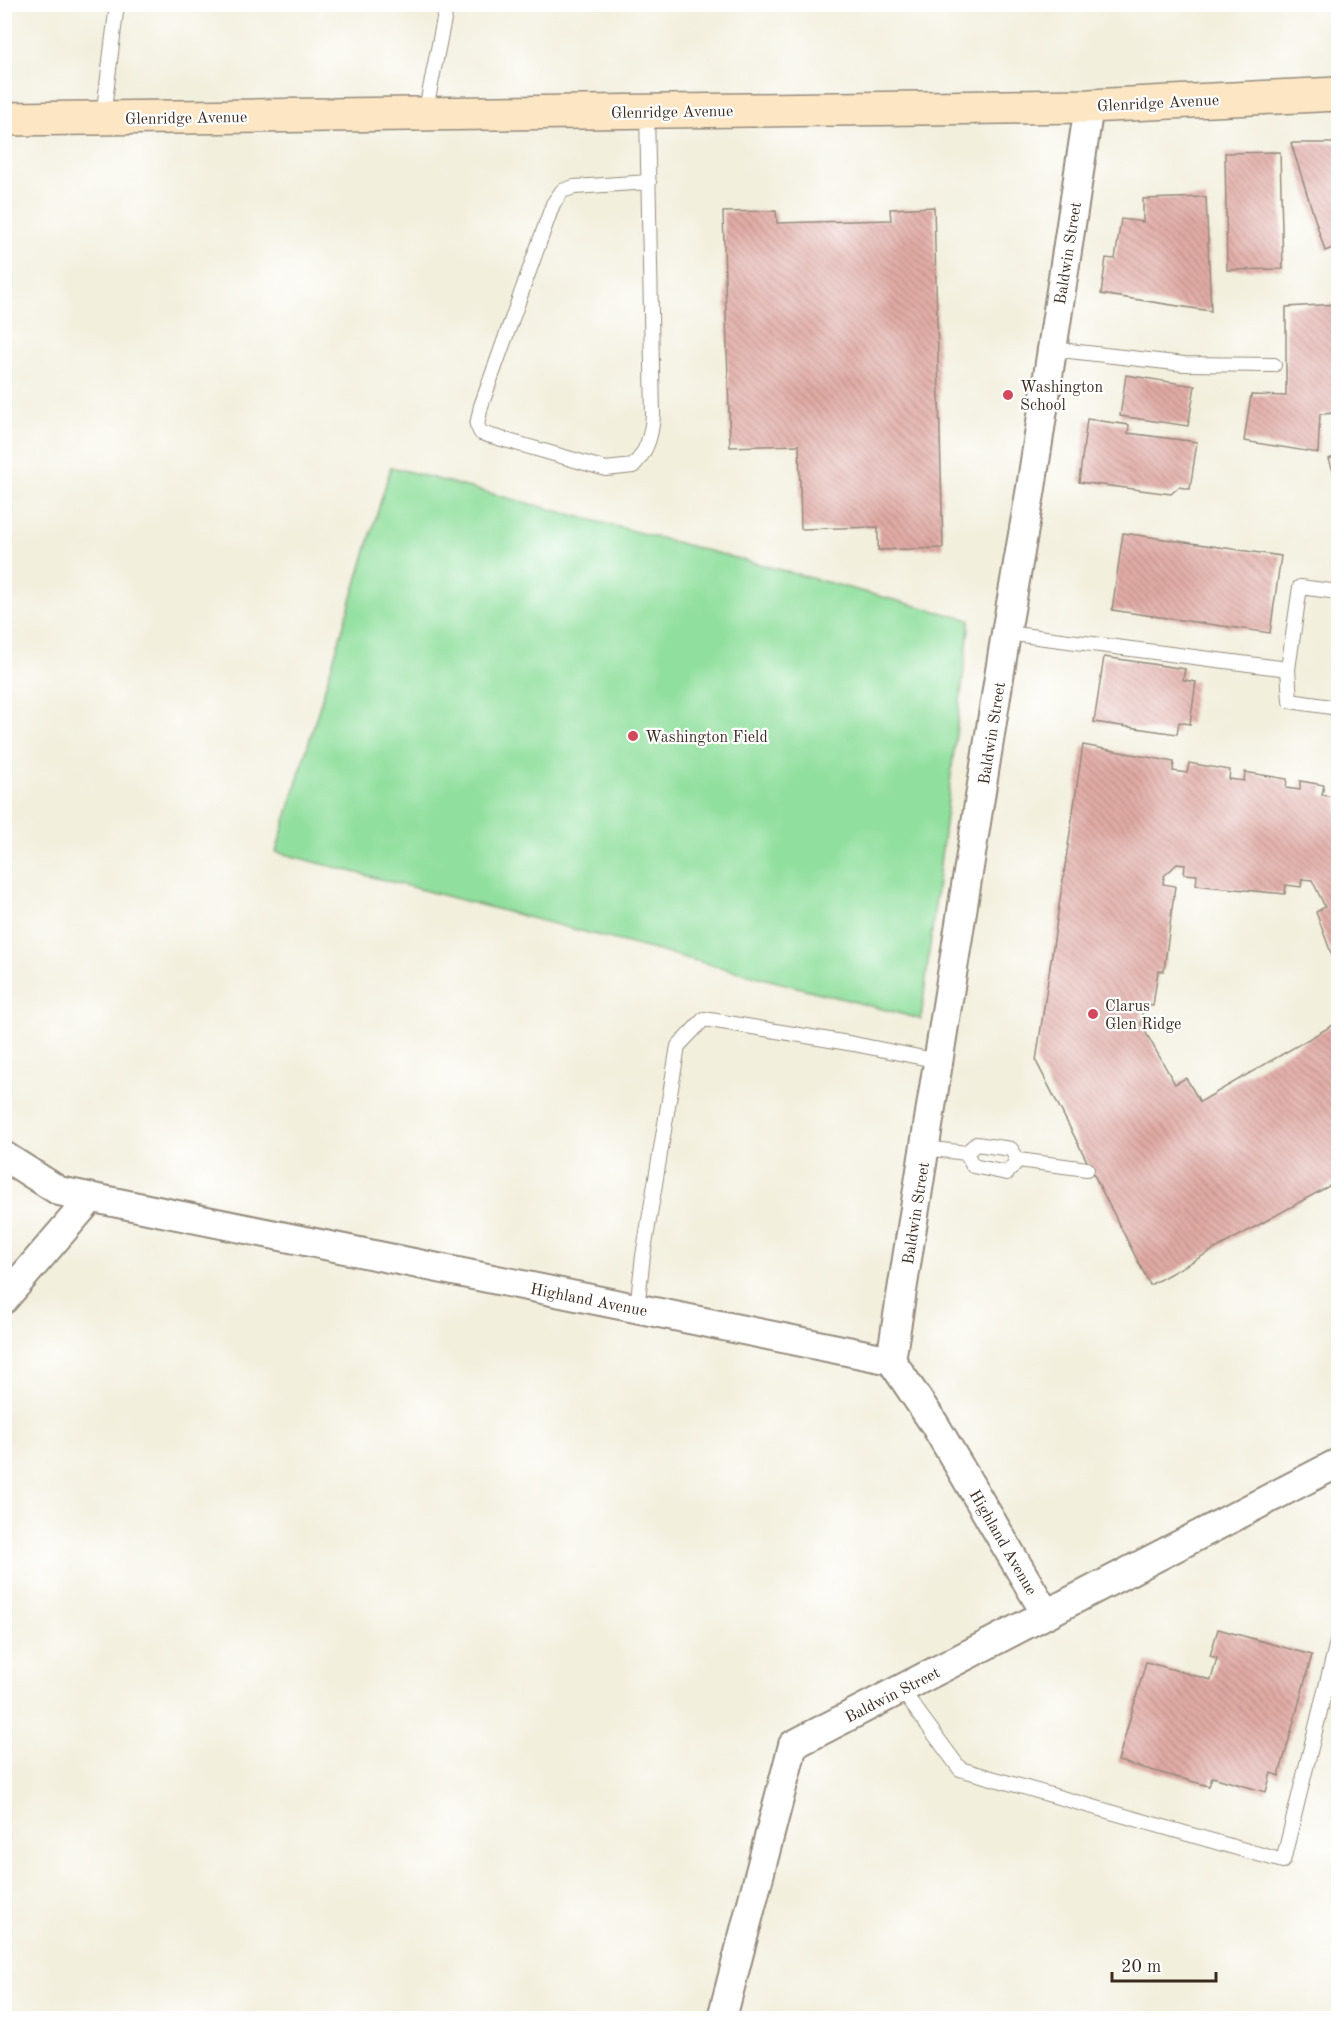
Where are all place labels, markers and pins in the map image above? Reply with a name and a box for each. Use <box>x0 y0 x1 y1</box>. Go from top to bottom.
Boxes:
place label: Washington School <box>1020 380 1103 414</box>
marker: Washington School <box>1001 388 1015 402</box>
marker: Washington Field <box>626 729 640 743</box>
place label: Washington Field <box>645 730 768 746</box>
place label: Clarus Glen Ridge <box>1105 999 1181 1033</box>
marker: Clarus Glen Ridge <box>1086 1007 1100 1021</box>

